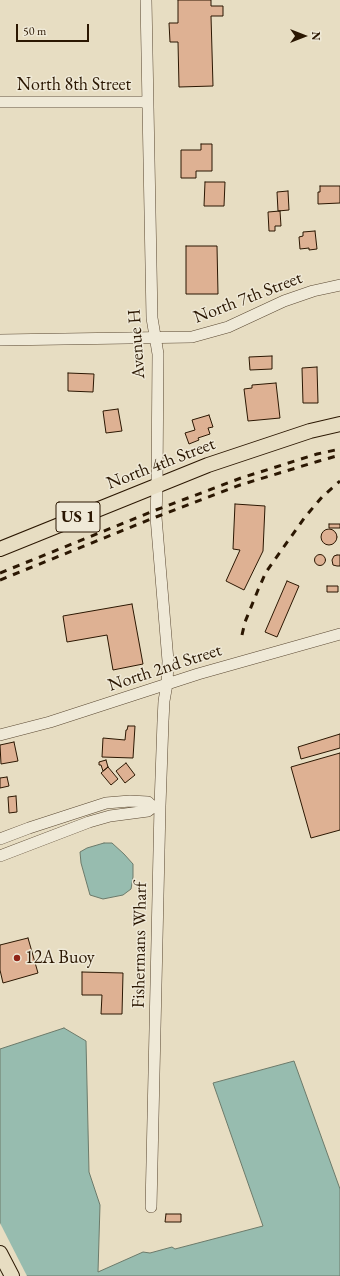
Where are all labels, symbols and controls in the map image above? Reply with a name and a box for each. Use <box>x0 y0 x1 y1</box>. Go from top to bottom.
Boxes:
scale bar <box>18 16 91 42</box>
north arrow <box>284 16 324 56</box>
text: 50 m <box>23 23 46 39</box>
text: N <box>309 32 323 40</box>
street label: North 8th Street <box>17 74 131 96</box>
street label: North 7th Street <box>191 267 305 329</box>
street label: Avenue H <box>124 308 150 380</box>
street label: North 4th Street <box>104 433 218 495</box>
road number: US 1 <box>56 502 100 532</box>
street label: North 2nd Street <box>106 639 224 697</box>
street label: Fishermans Wharf <box>128 882 152 1008</box>
place label: 12A Buoy <box>25 947 95 969</box>
marker: 12A Buoy <box>12 953 22 963</box>

